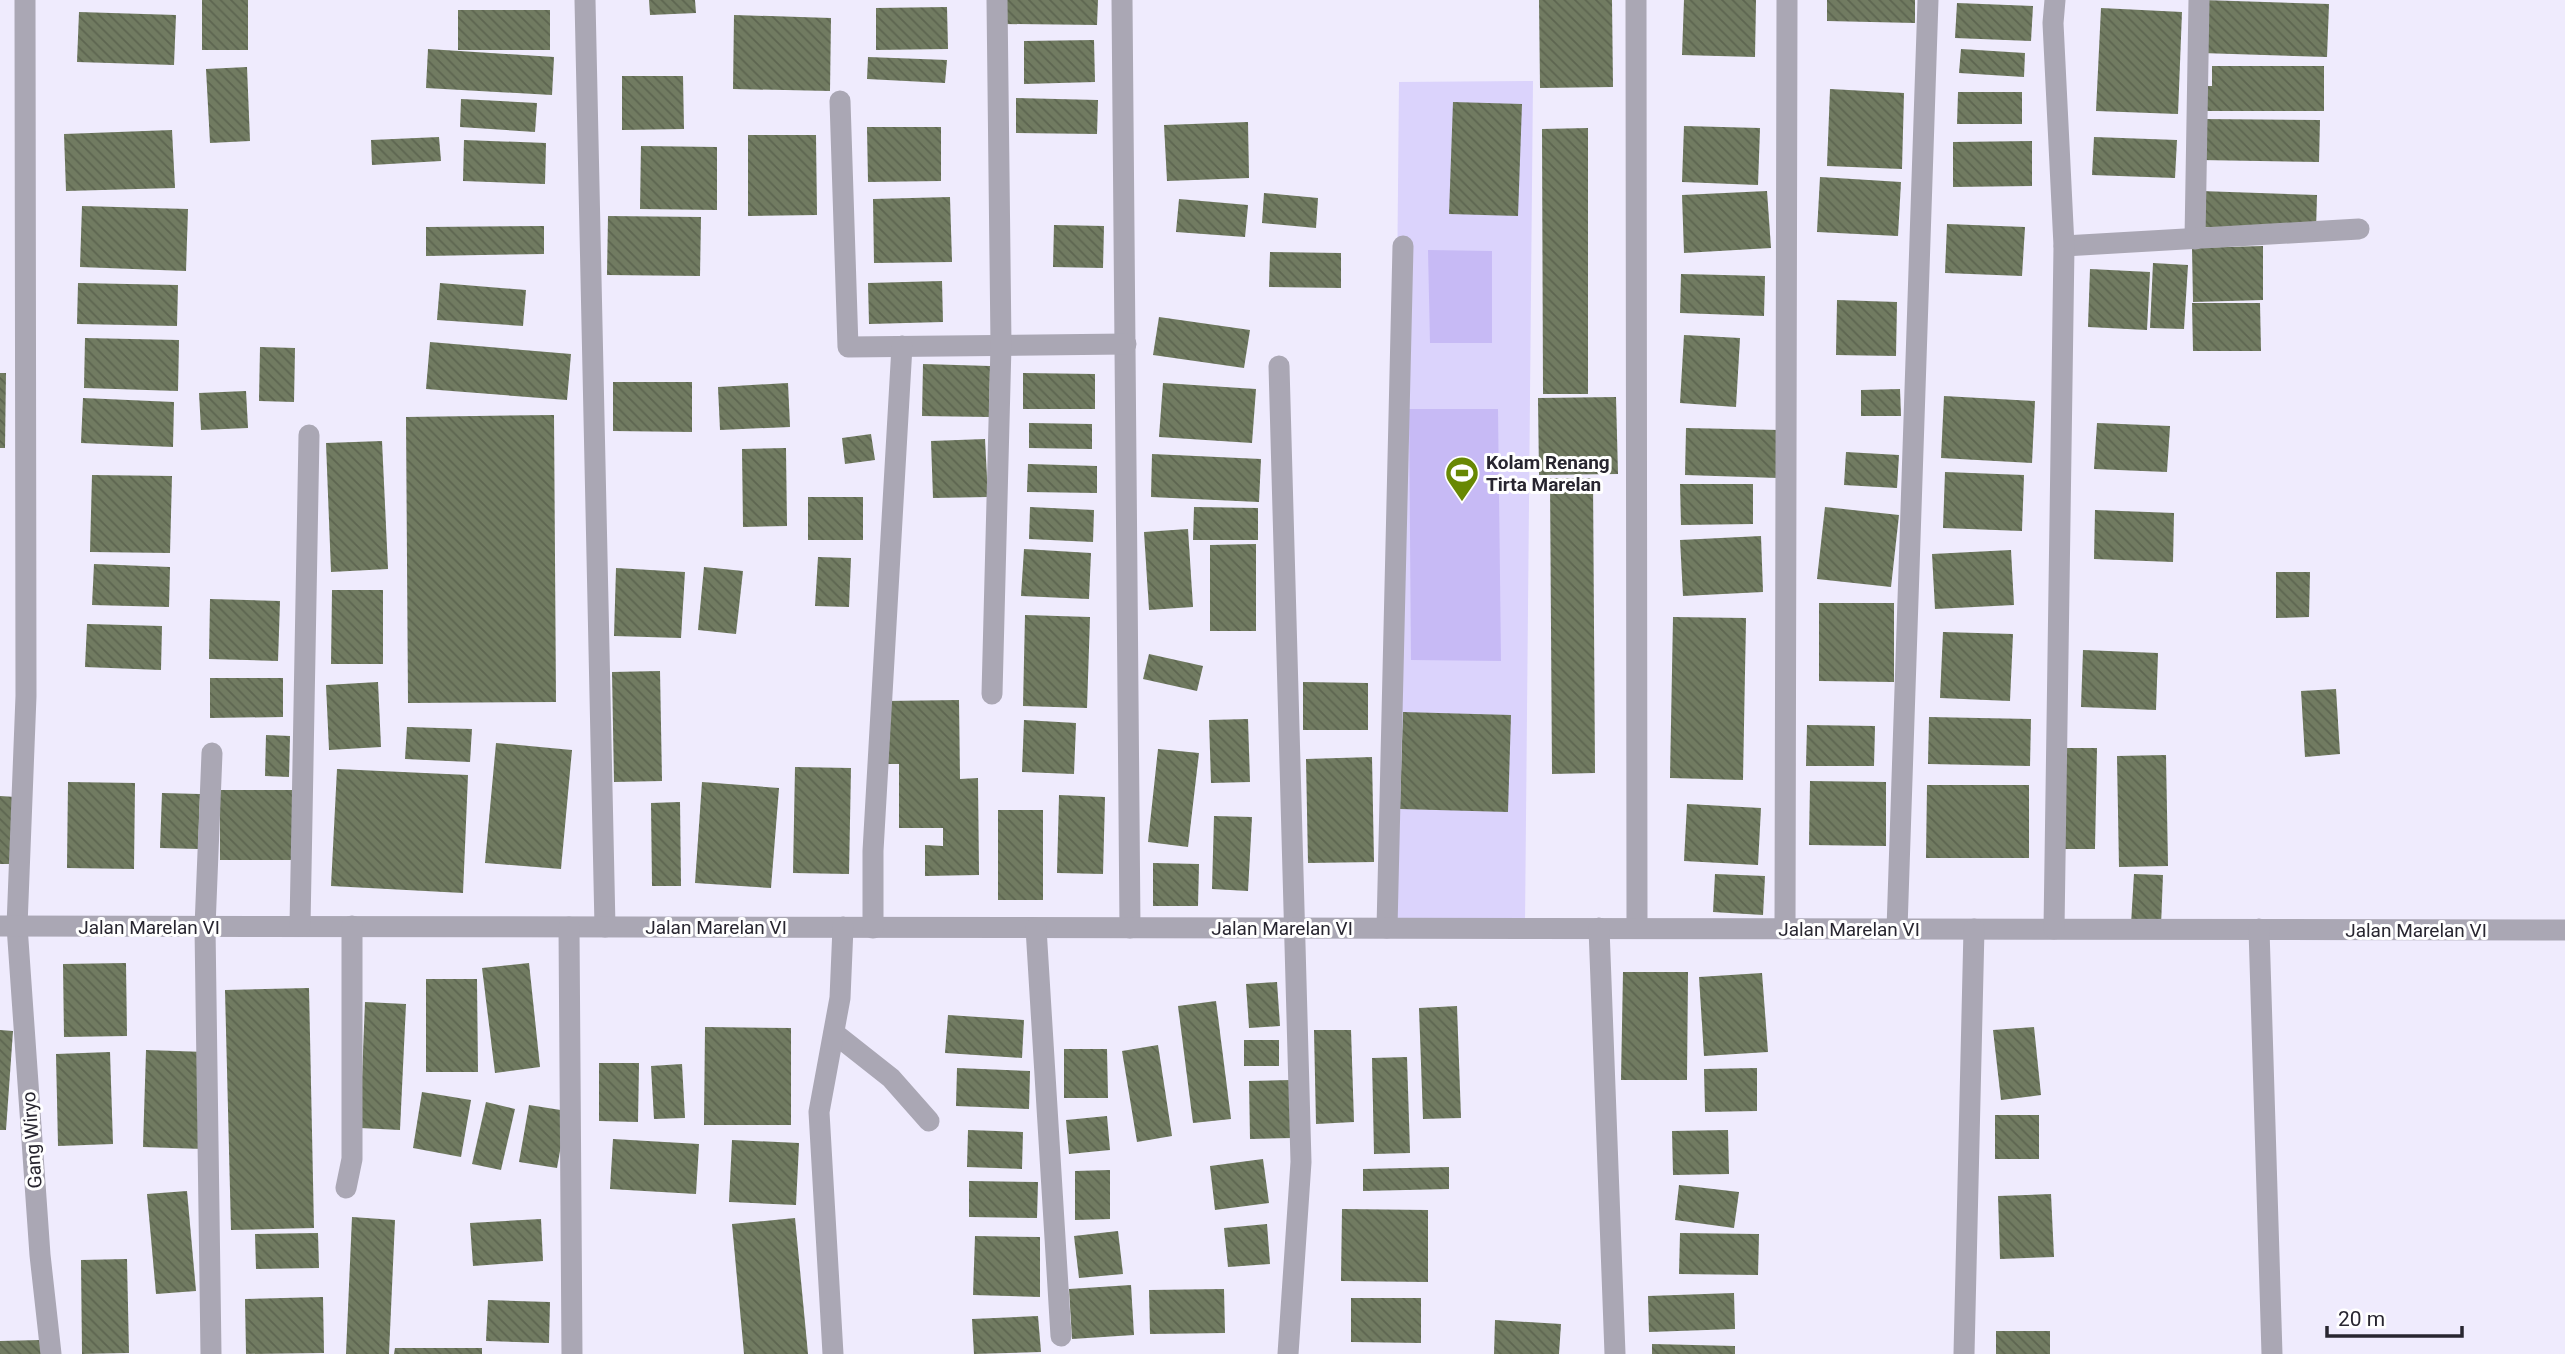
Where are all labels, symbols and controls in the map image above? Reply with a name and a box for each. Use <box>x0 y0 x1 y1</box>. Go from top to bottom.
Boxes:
place label: Kolam Renang Tirta Marelan <box>1486 451 1610 496</box>
sports icon: Kolam Renang Tirta Marelan <box>1443 454 1481 503</box>
street label: Jalan Marelan VI <box>78 916 220 939</box>
street label: Jalan Marelan VI <box>645 916 787 939</box>
street label: Jalan Marelan VI <box>1211 917 1353 940</box>
street label: Jalan Marelan VI <box>1778 918 1920 941</box>
street label: Jalan Marelan VI <box>2345 919 2487 942</box>
street label: Gang Wiryo <box>17 1091 47 1189</box>
scale bar <box>2327 1294 2462 1338</box>
text: 20 m <box>2338 1307 2385 1331</box>

